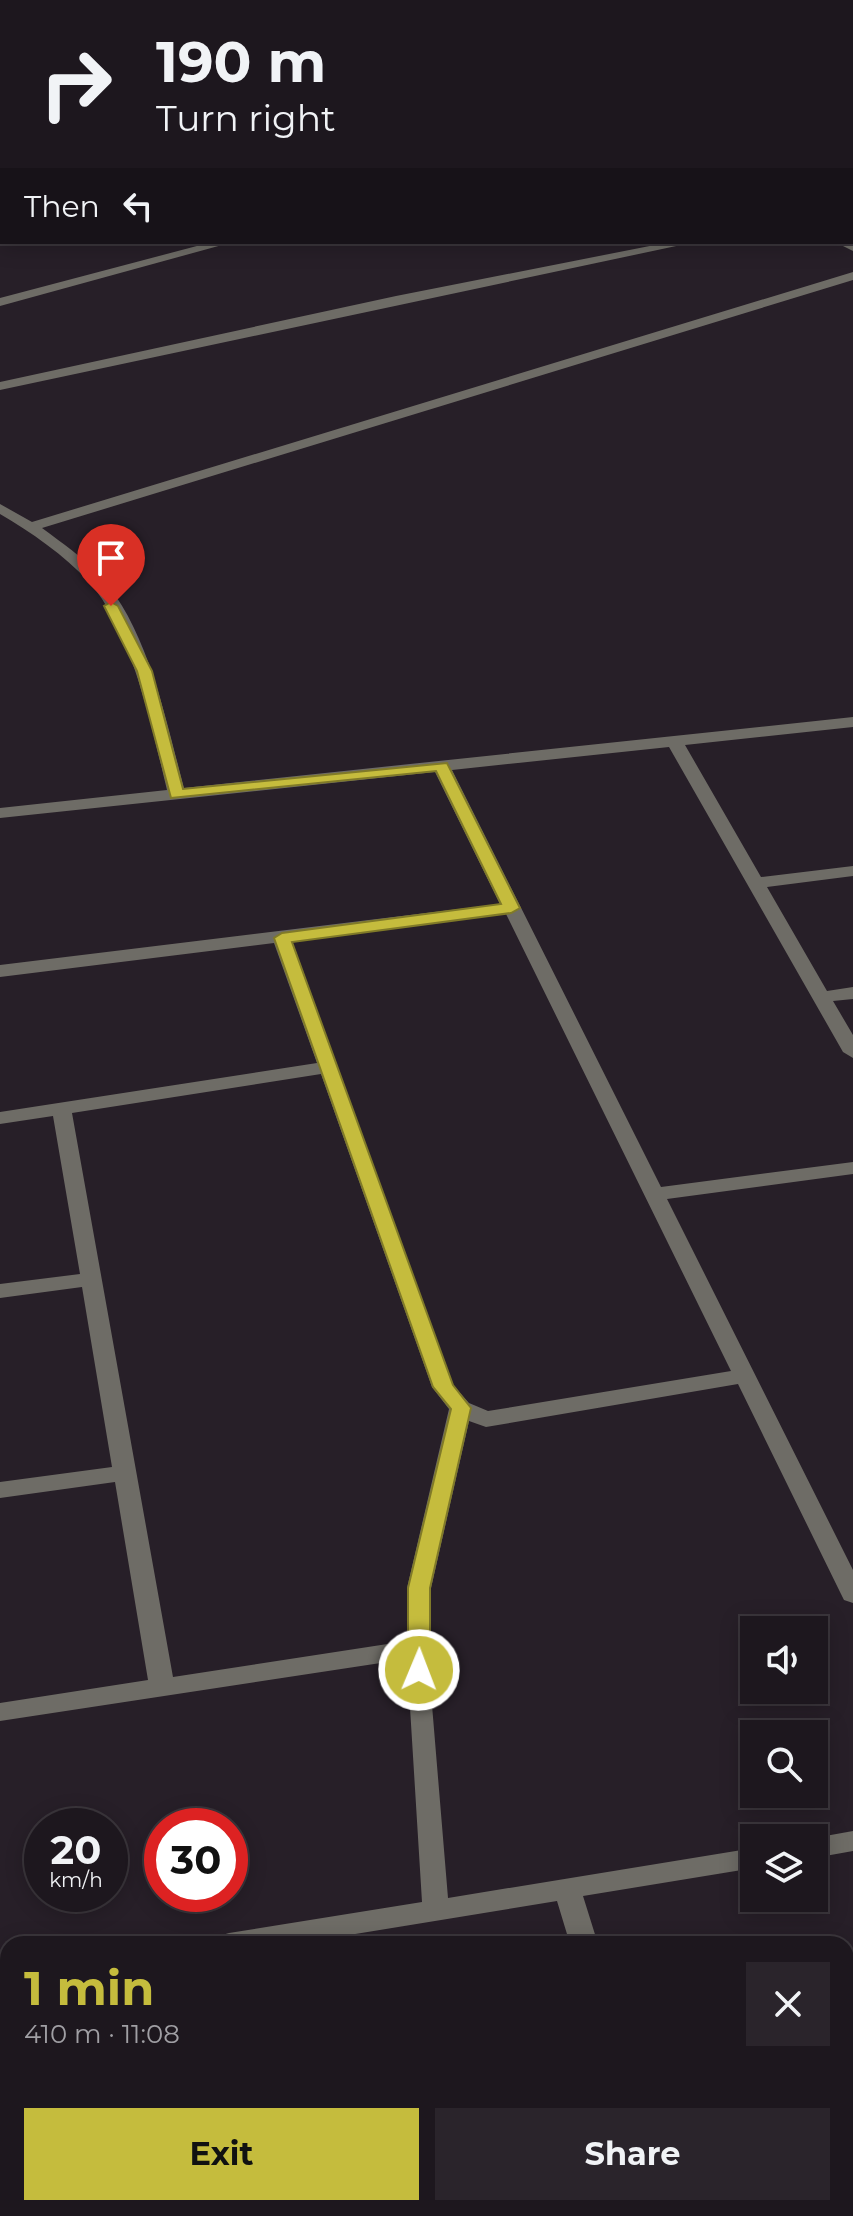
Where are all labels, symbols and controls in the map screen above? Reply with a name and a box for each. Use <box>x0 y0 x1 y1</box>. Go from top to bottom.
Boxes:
text: 190 m <box>156 28 326 96</box>
icon: right <box>24 32 128 136</box>
text: Turn right <box>156 96 336 140</box>
icon: left <box>116 184 160 228</box>
text: Then <box>24 188 100 225</box>
pin <box>77 524 145 606</box>
icon: arrive <box>89 536 133 580</box>
map controls <box>740 1616 828 1912</box>
button: sound <box>740 1616 828 1704</box>
position arrow <box>377 1628 461 1712</box>
button: search <box>740 1720 828 1808</box>
speed limit sign: 30 <box>144 1808 248 1912</box>
button: layers <box>740 1824 828 1912</box>
text: 20 <box>51 1825 101 1874</box>
text: km/h <box>49 1868 103 1892</box>
text: 1 min <box>24 1959 154 2017</box>
button: close <box>746 1962 830 2046</box>
text: 410 m · 11:08 <box>24 2018 180 2050</box>
button: Exit <box>24 2108 419 2200</box>
button: Share <box>435 2108 830 2200</box>

